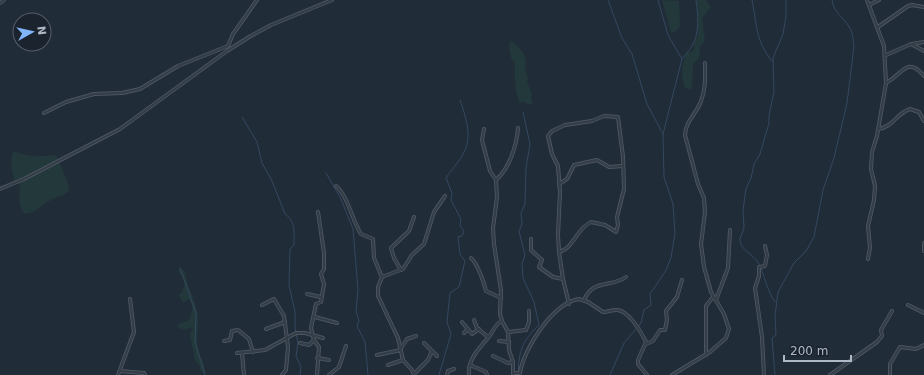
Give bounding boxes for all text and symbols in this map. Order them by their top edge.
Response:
north arrow [12,12,52,52]
text: N [34,25,48,36]
scale bar [784,337,851,363]
text: 200 m [790,344,828,358]

